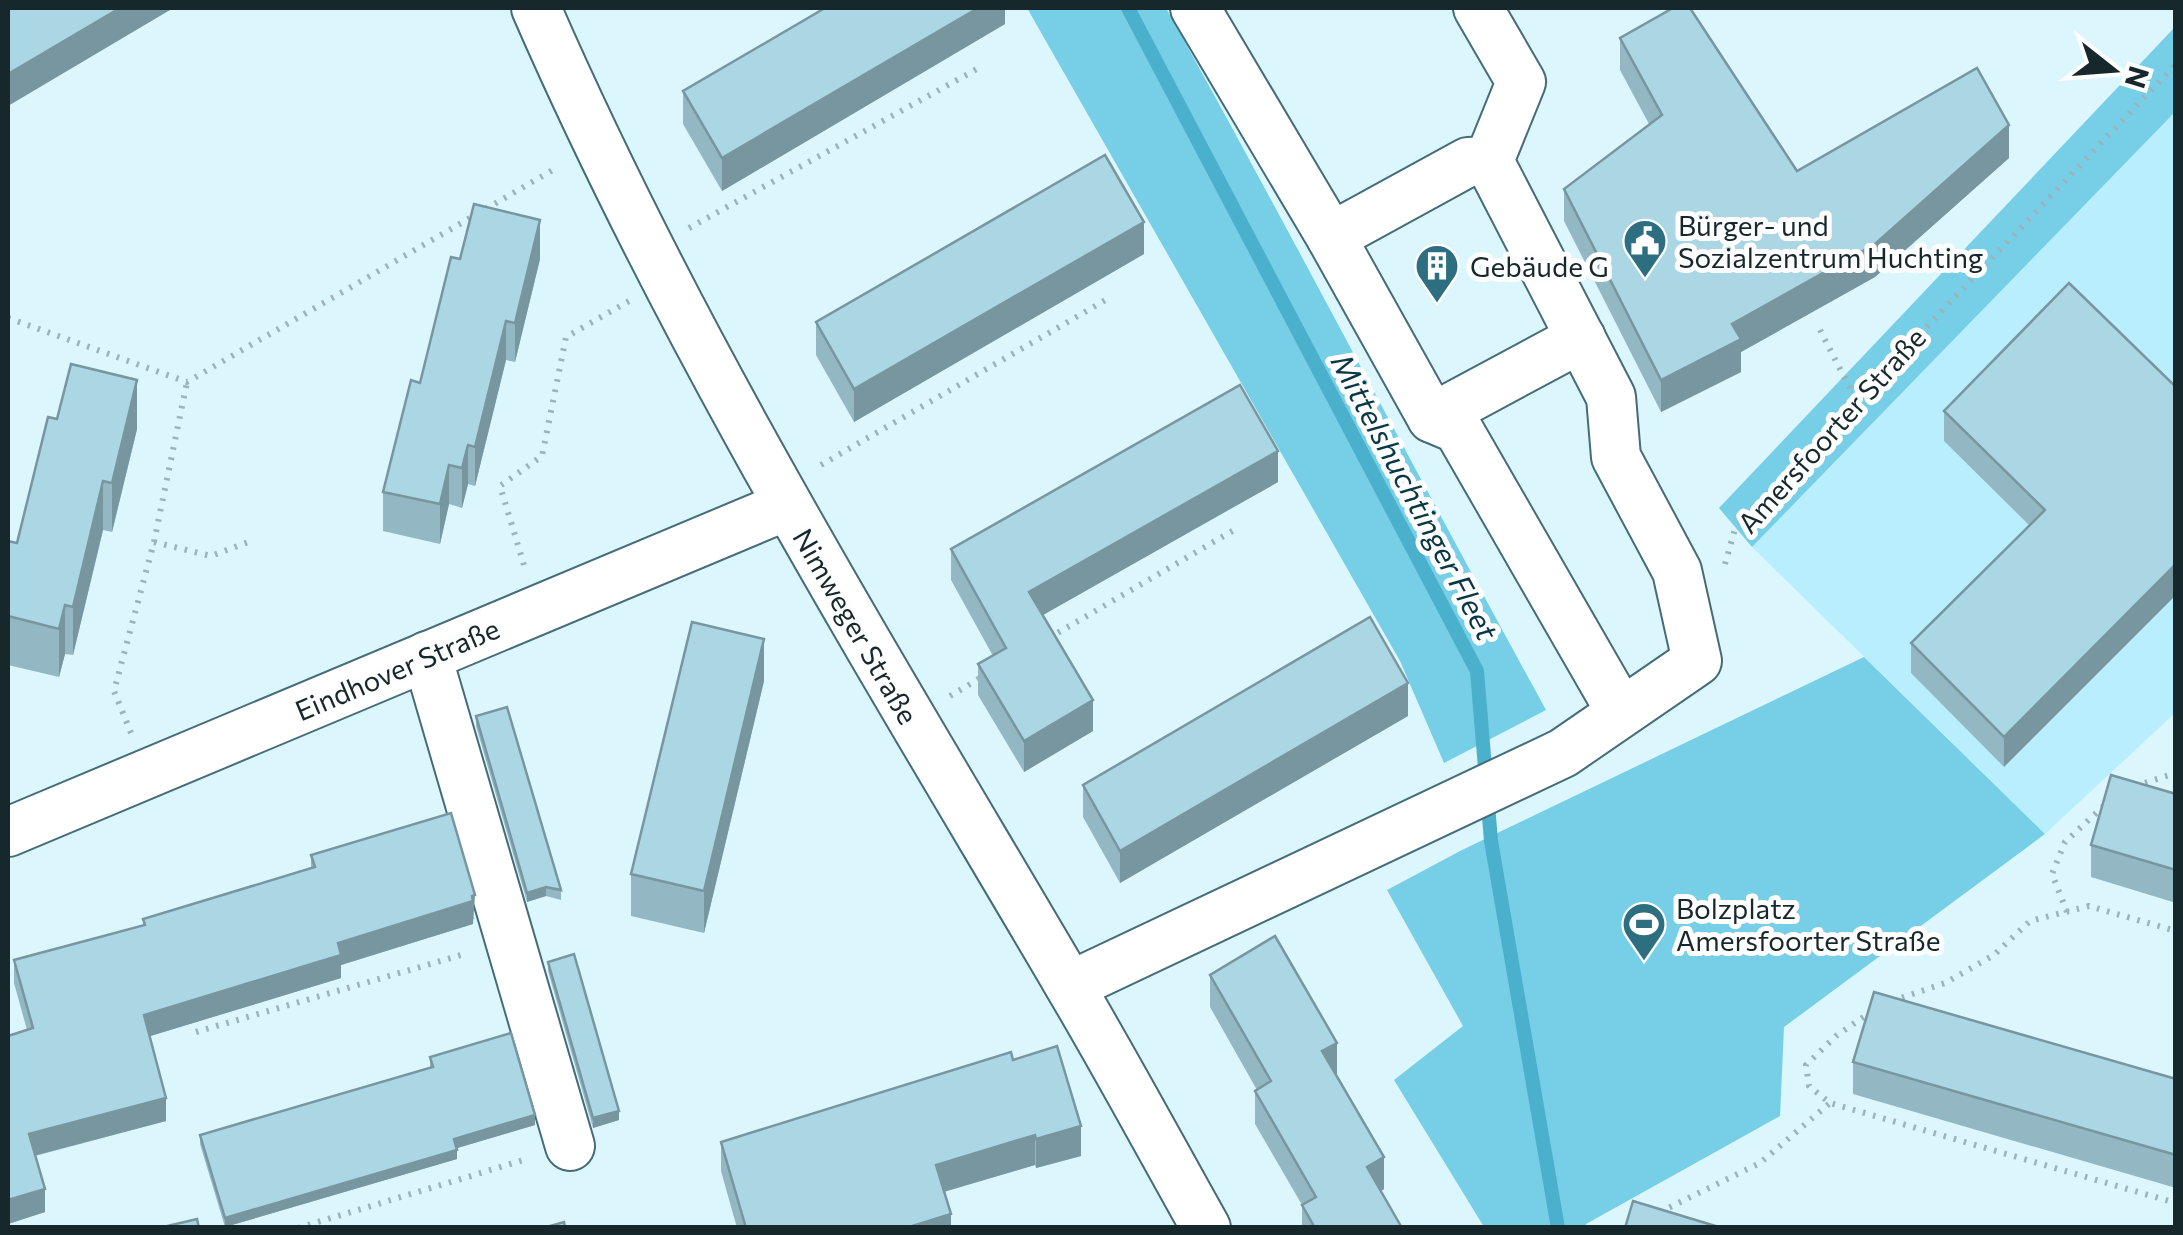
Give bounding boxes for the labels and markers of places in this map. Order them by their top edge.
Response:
place label: Bürger- und Sozialzentrum Huchting [1678,208,1983,274]
public building icon: Bürger- und Sozialzentrum Huchting [1622,218,1668,279]
building icon: Gebäude G [1414,243,1460,304]
place label: Gebäude G [1470,249,1609,283]
place label: Bolzplatz Amersfoorter Straße [1676,891,1940,957]
sports icon: Bolzplatz Amersfoorter Straße [1621,901,1667,962]

